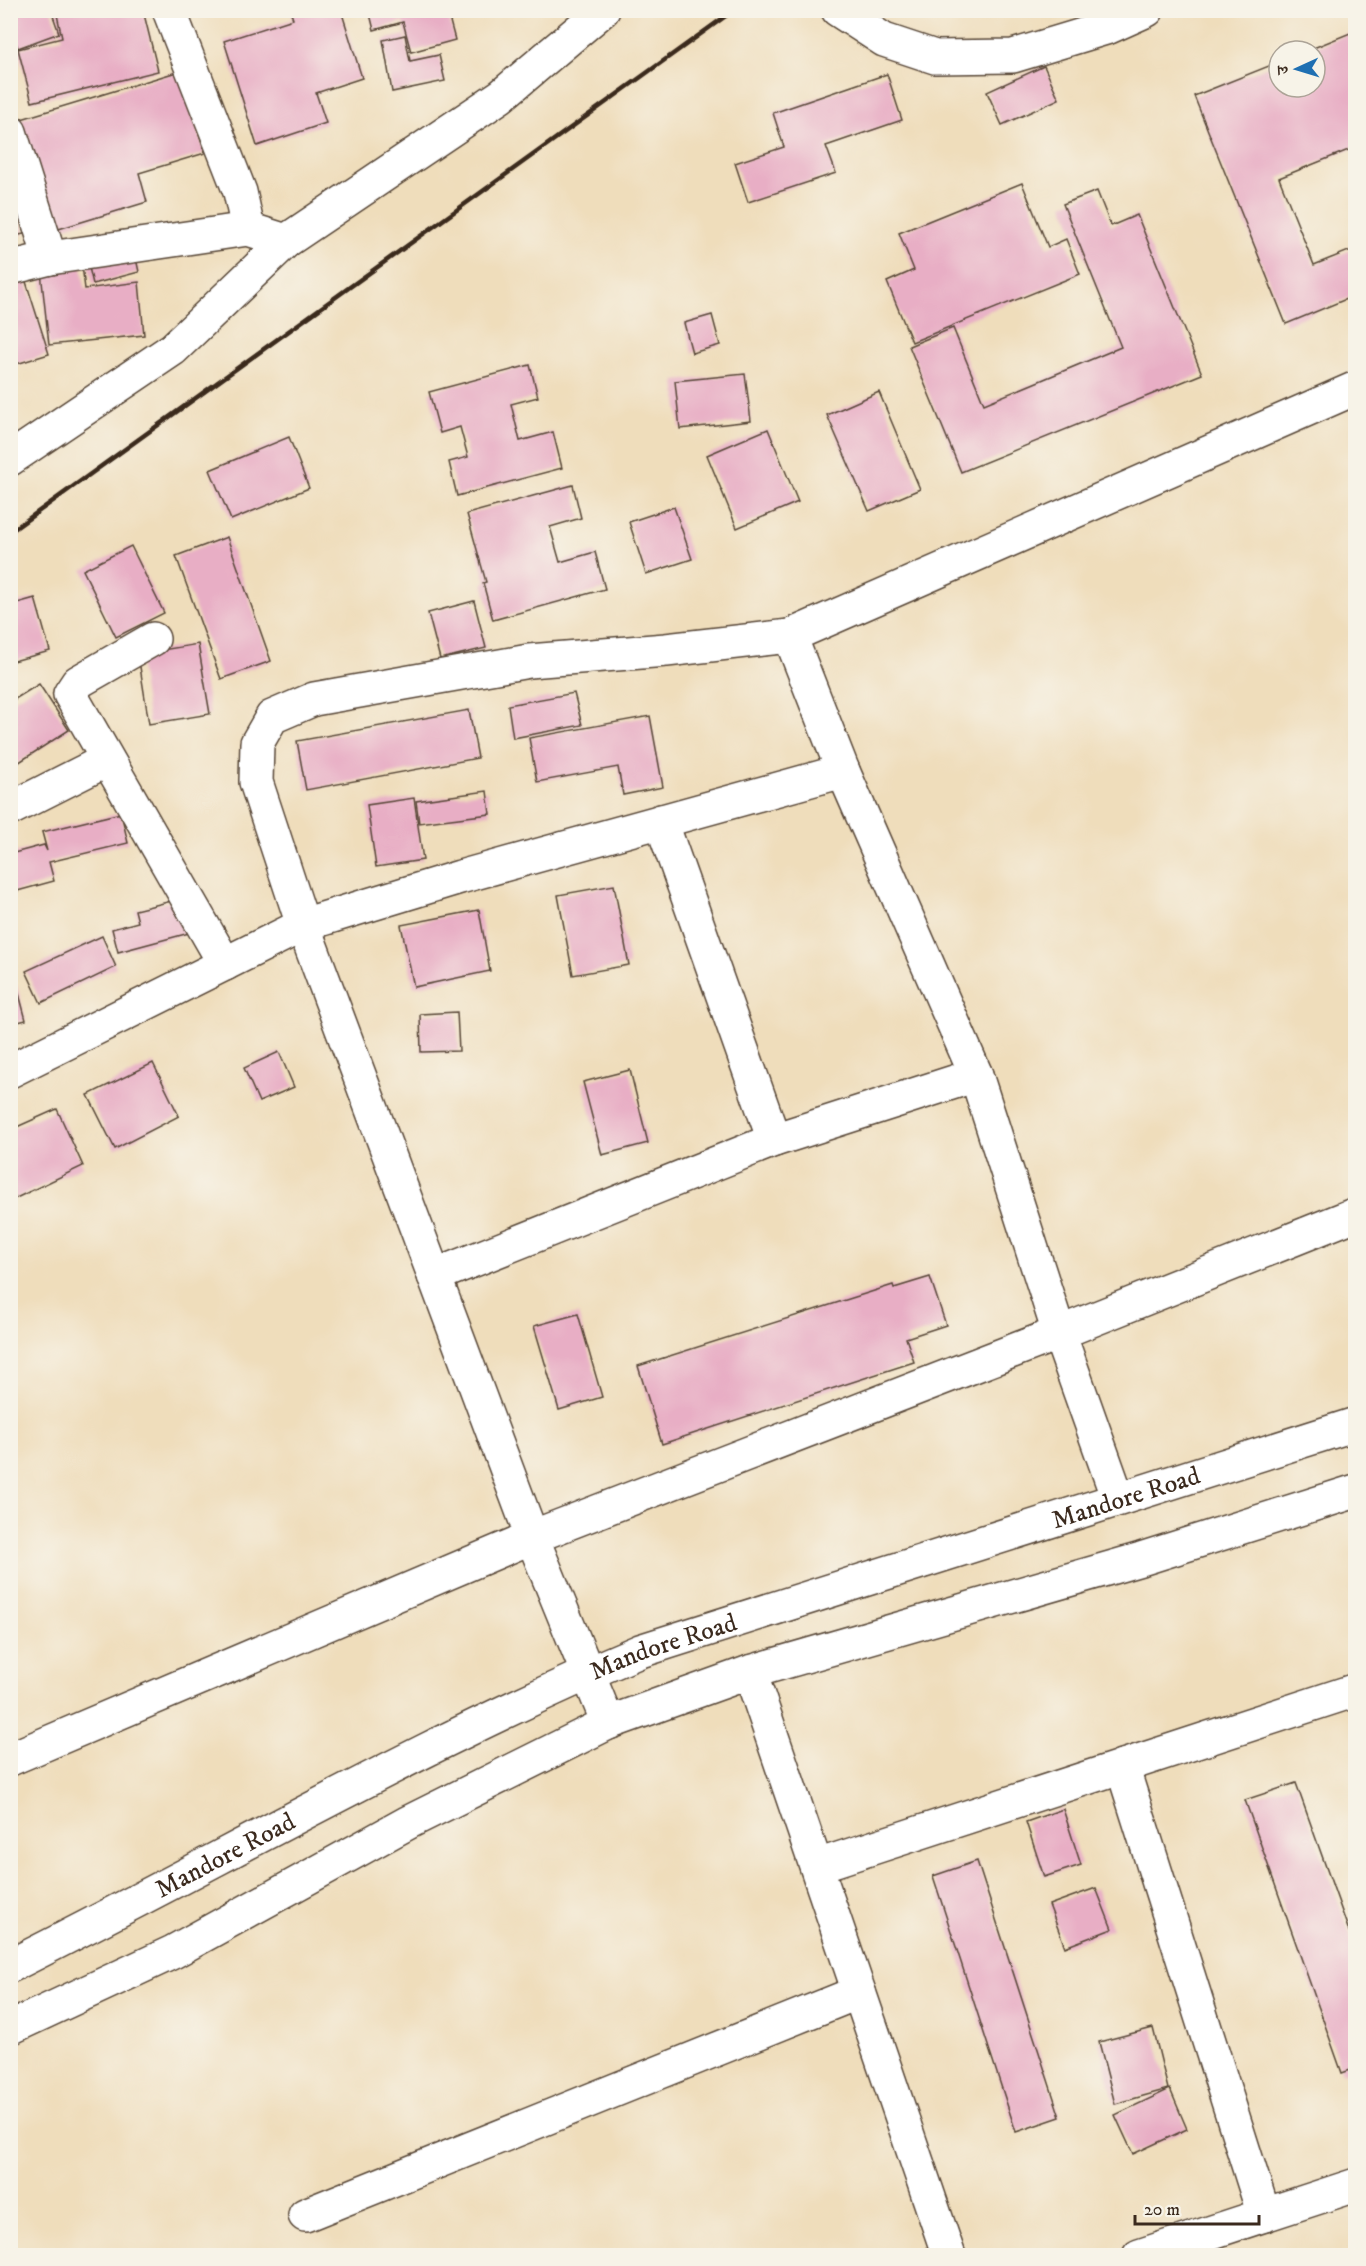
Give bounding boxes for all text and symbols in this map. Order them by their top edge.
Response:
north arrow [1267,39,1327,99]
text: उ [1273,63,1293,76]
street label: Mandore Road [1048,1460,1204,1537]
street label: Mandore Road [585,1606,741,1689]
street label: Mandore Road [150,1805,301,1906]
scale bar [1135,2188,1260,2226]
text: 20 m [1144,2199,1180,2221]

